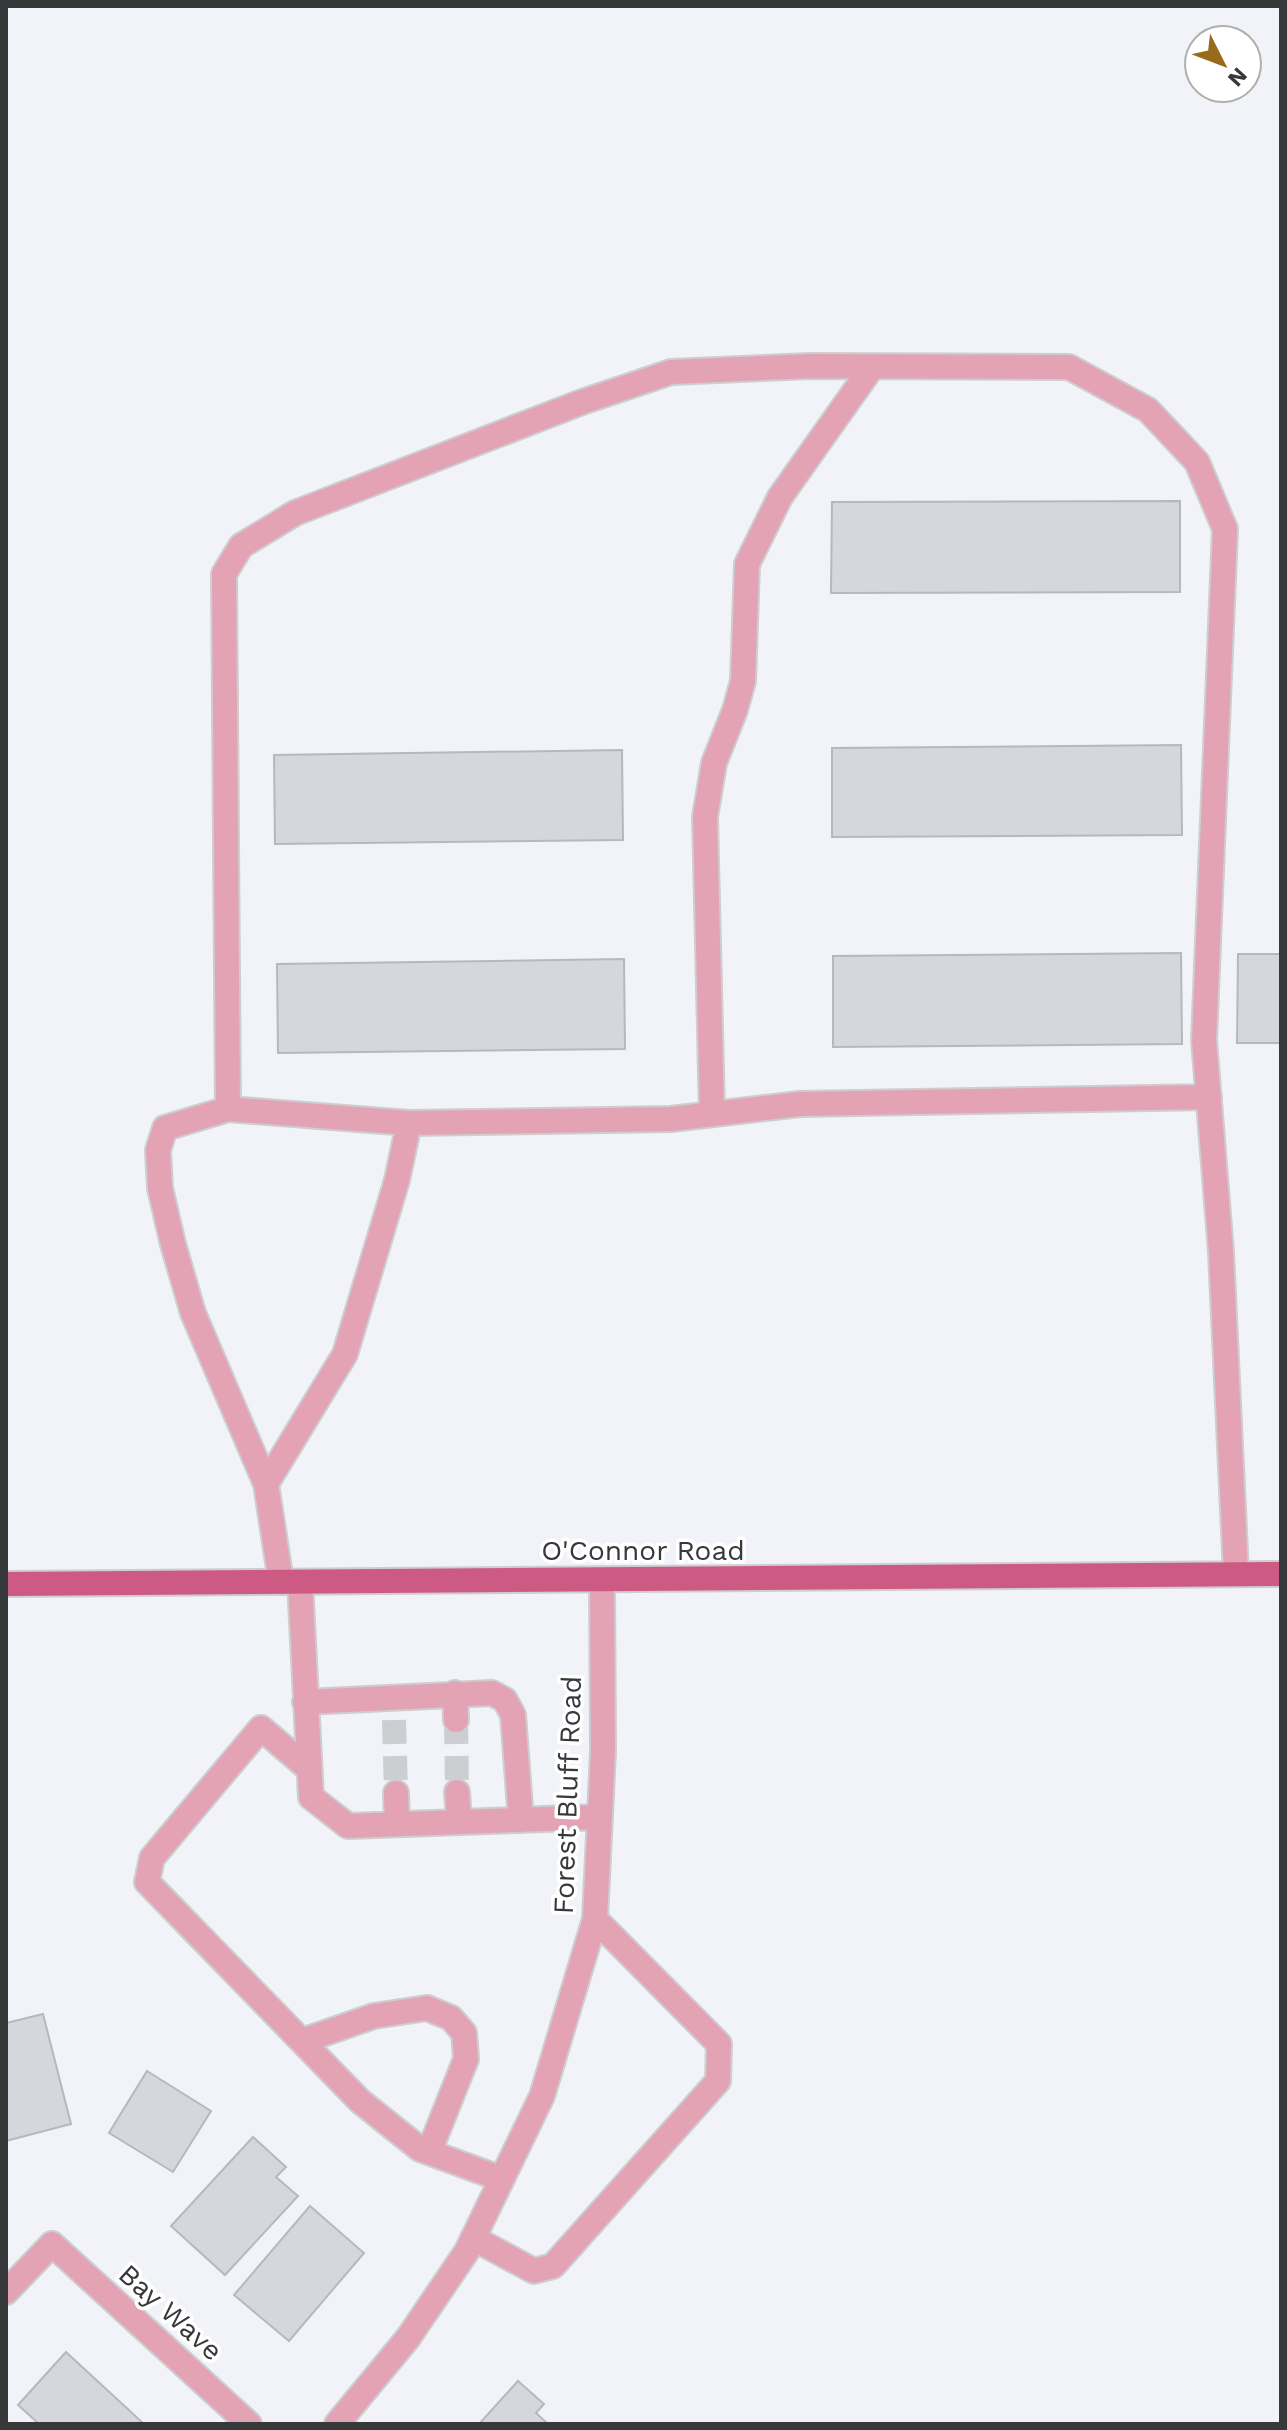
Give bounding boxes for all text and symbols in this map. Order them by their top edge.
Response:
north arrow [1183,24,1263,104]
text: N [1223,63,1252,91]
street label: O'Connor Road [541,1534,745,1567]
street label: Forest Bluff Road [547,1675,588,1915]
street label: Bay Wave [112,2257,229,2367]

